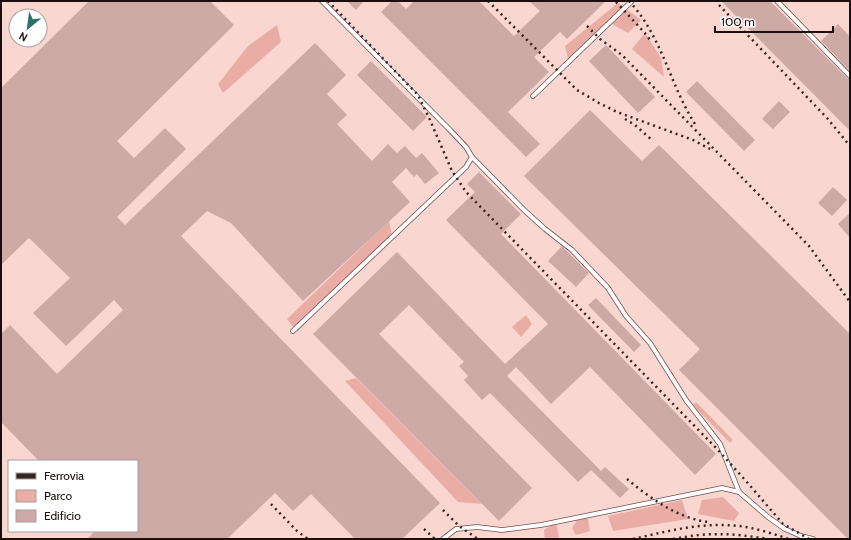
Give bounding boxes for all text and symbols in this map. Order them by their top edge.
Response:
north arrow [8,8,48,48]
scale bar [715,8,833,34]
text: 100 m [721,14,755,29]
text: N [16,29,30,45]
legend [8,460,138,532]
text: Ferrovia [44,468,84,483]
text: Parco [44,488,72,503]
text: Edificio [44,508,81,523]

